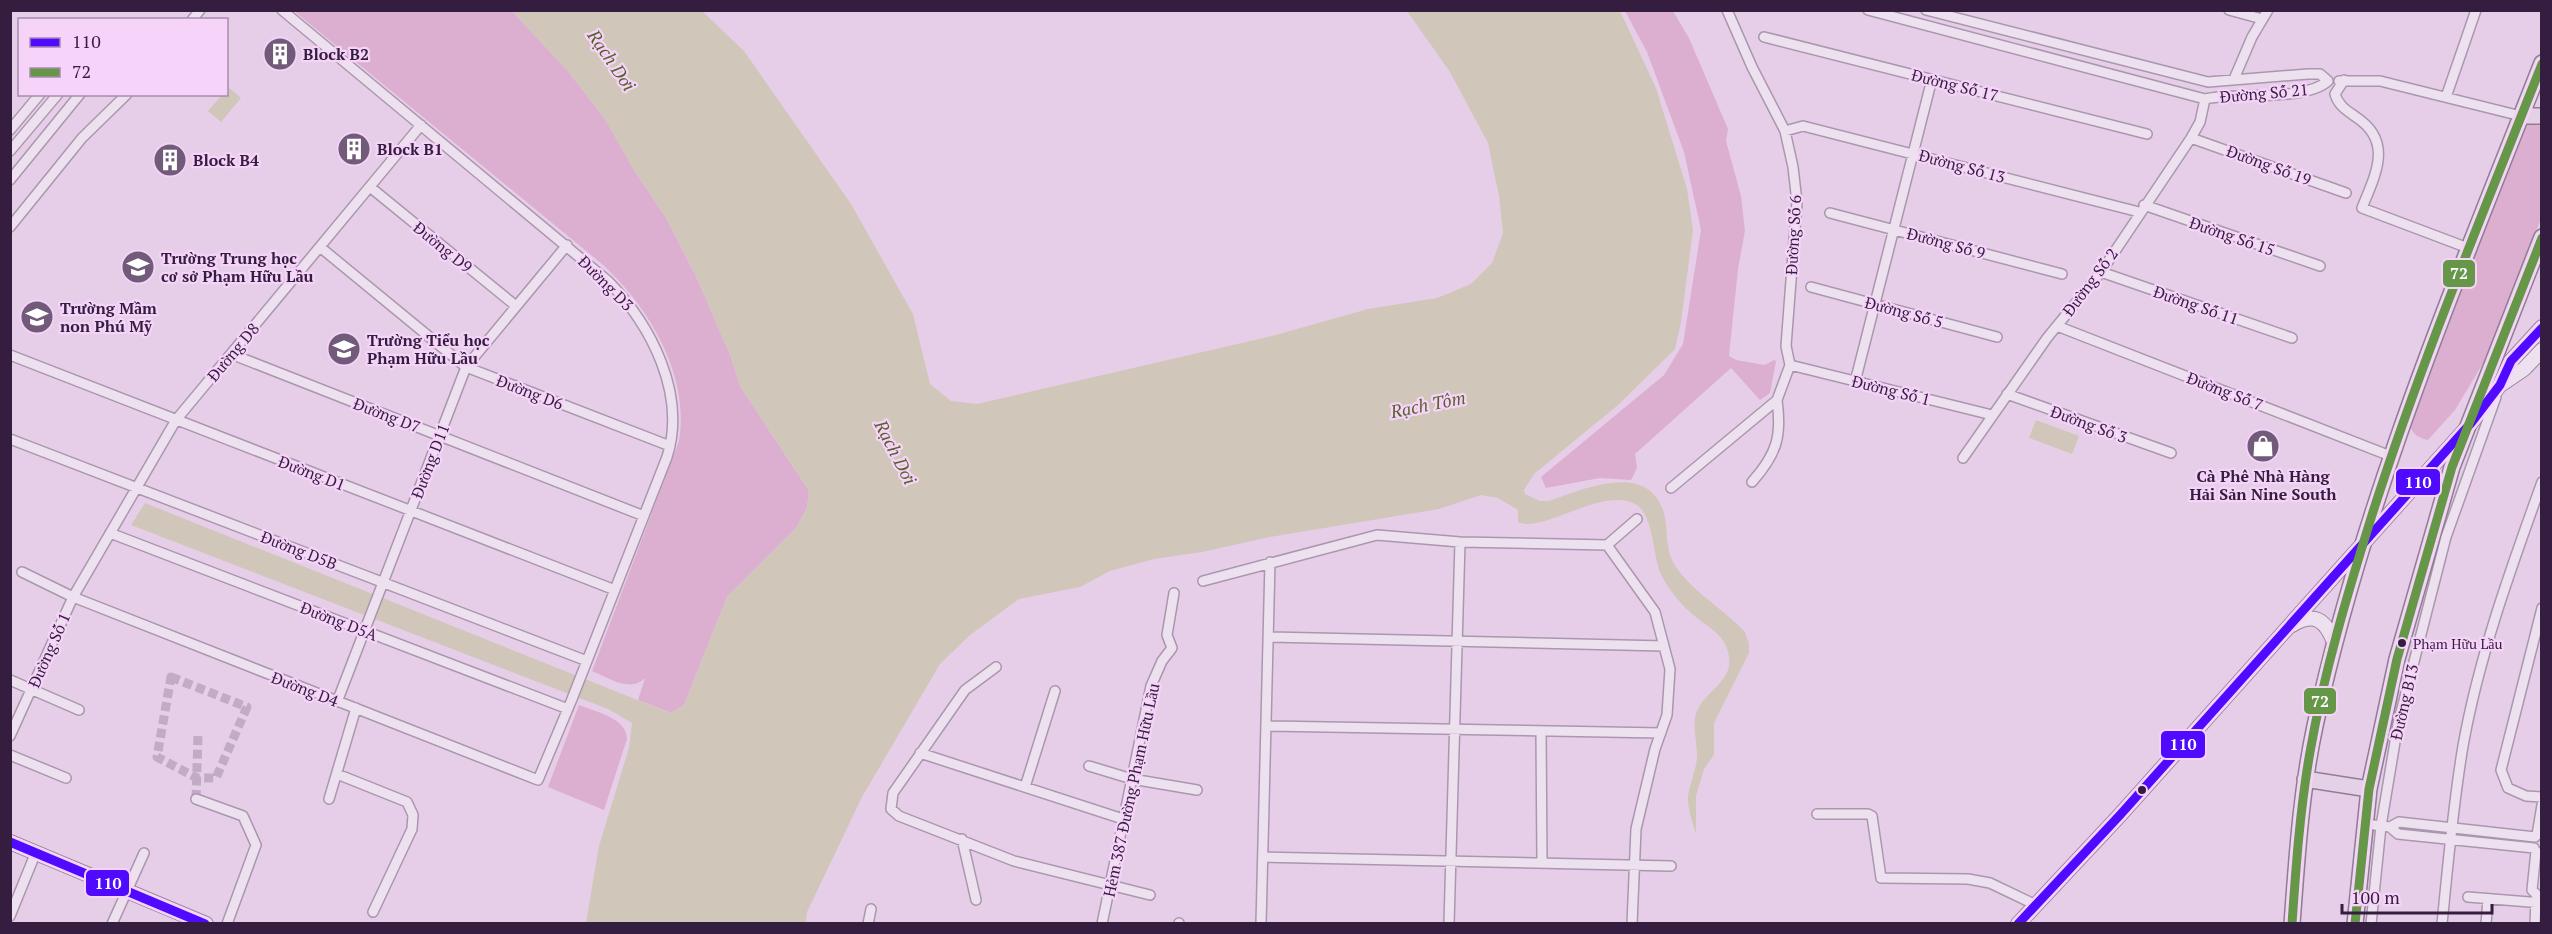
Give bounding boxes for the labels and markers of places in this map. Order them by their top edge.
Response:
building icon: Block B2 [262,36,298,72]
place label: Block B2 [303,43,369,65]
building icon: Block B1 [336,131,372,167]
place label: Block B1 [377,138,443,160]
building icon: Block B4 [152,142,188,178]
place label: Block B4 [193,149,259,171]
place label: Trường Trung học cơ sở Phạm Hữu Lầu [161,247,313,287]
school or university icon: Trường Trung học cơ sở Phạm Hữu Lầu [120,249,156,285]
place label: Trường Mầm non Phú Mỹ [60,297,157,337]
school or university icon: Trường Mầm non Phú Mỹ [19,299,55,335]
place label: Trường Tiểu học Phạm Hữu Lầu [367,329,490,369]
school or university icon: Trường Tiểu học Phạm Hữu Lầu [326,331,362,367]
shop icon: Cà Phê Nhà Hàng Hải Sản Nine South [2245,428,2281,464]
place label: Cà Phê Nhà Hàng Hải Sản Nine South [2189,465,2337,505]
place label: Phạm Hữu Lầu [2413,634,2502,653]
marker: Phạm Hữu Lầu [2396,637,2408,649]
unlabelled marker [2136,784,2148,796]

